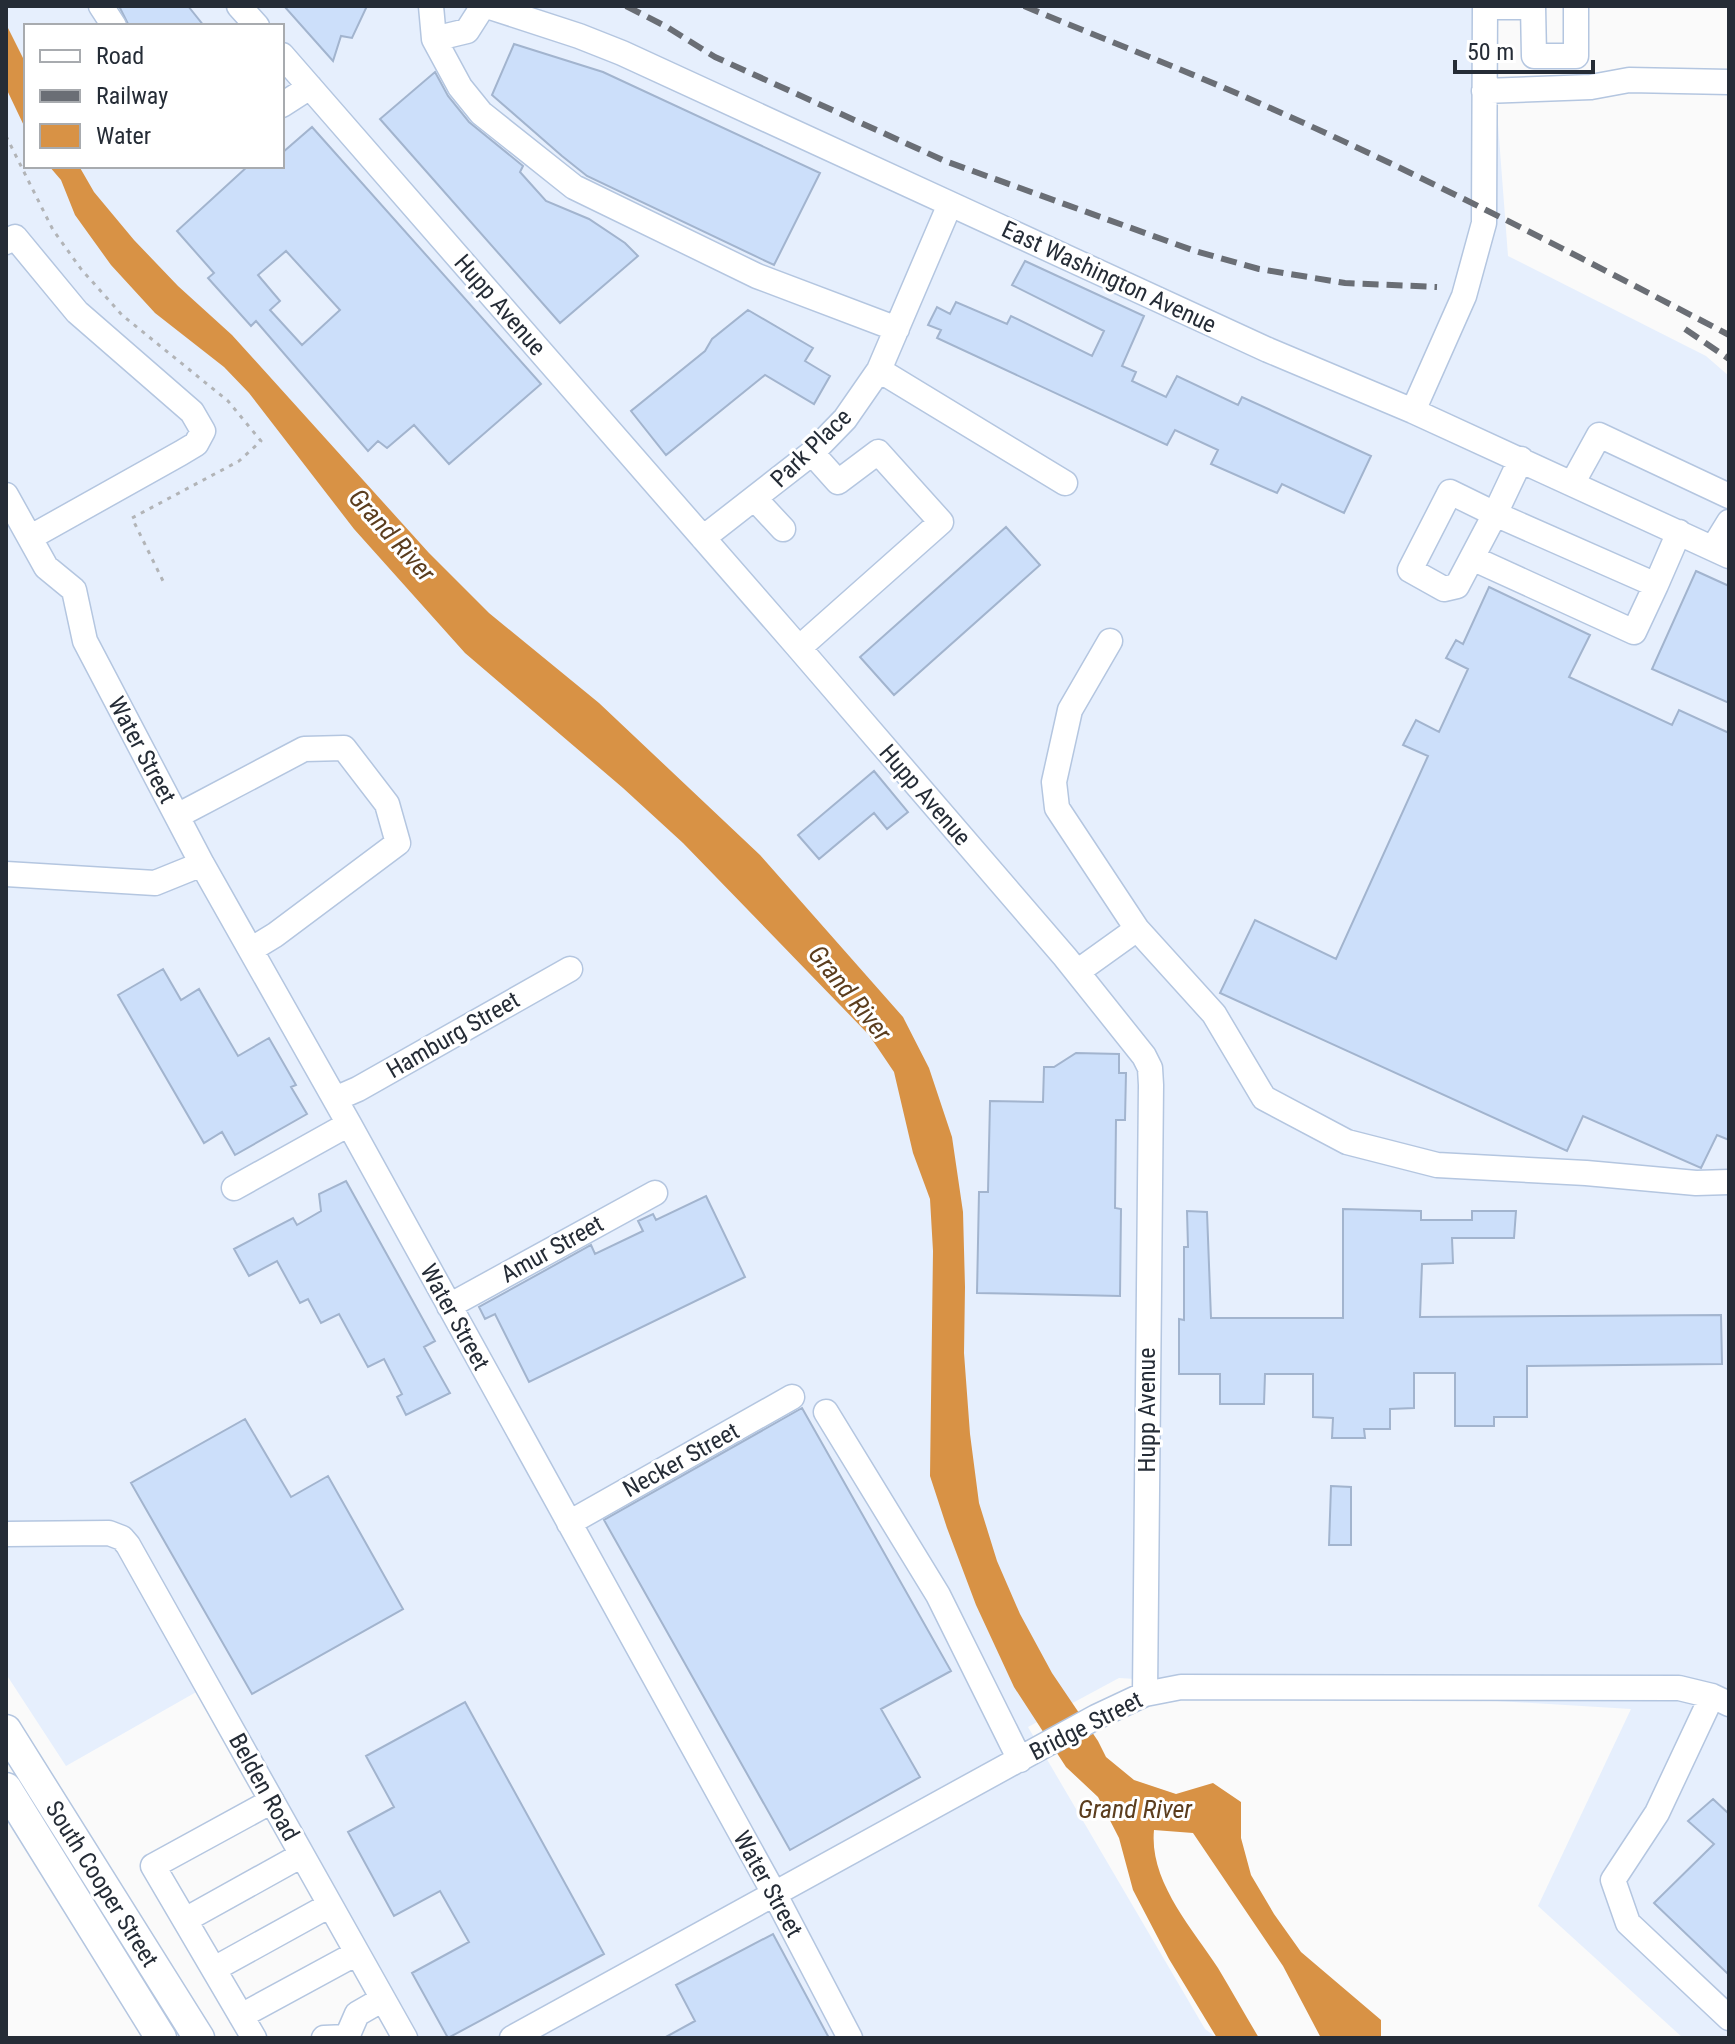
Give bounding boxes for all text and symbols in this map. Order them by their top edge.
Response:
legend [24,24,284,168]
scale bar [1455,24,1593,74]
text: 50 m [1467,38,1514,66]
text: Road [96,42,144,70]
text: Railway [96,82,168,110]
text: Water [96,122,151,150]
street label: East Washington Avenue [997,215,1221,339]
street label: Hupp Avenue [449,249,551,361]
street label: Park Place [765,403,857,493]
water label: Grand River [343,483,442,588]
street label: Water Street [102,692,182,808]
street label: Hupp Avenue [874,739,976,851]
water label: Grand River [802,939,898,1048]
street label: Hamburg Street [382,986,524,1084]
street label: Amur Street [496,1209,608,1289]
street label: Water Street [414,1259,496,1375]
street label: Hupp Avenue [1133,1348,1161,1472]
street label: Necker Street [618,1417,744,1503]
street label: Bridge Street [1025,1686,1147,1766]
street label: Belden Road [223,1728,305,1846]
water label: Grand River [1078,1794,1193,1824]
street label: South Cooper Street [40,1796,164,1972]
street label: Water Street [727,1826,809,1942]

